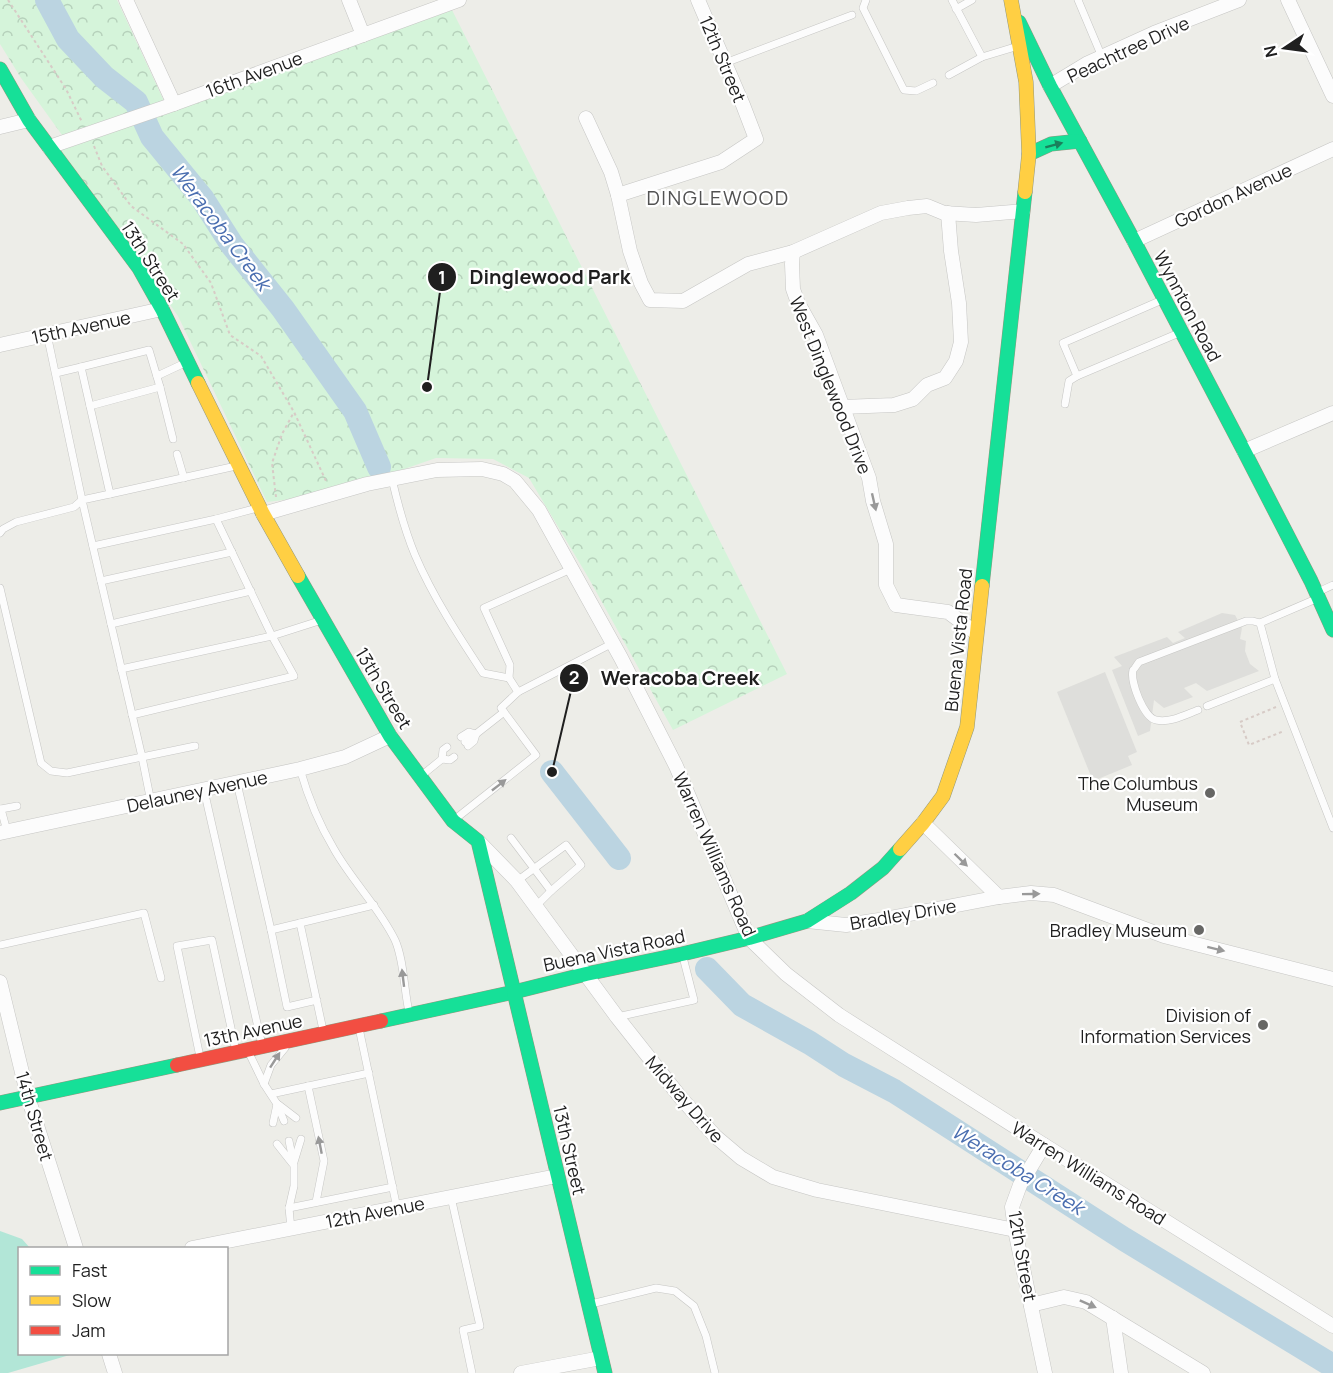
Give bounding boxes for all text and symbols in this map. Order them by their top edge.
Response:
street label: Peachtree Drive [1063,10,1193,88]
street label: 12th Street [694,12,752,106]
north arrow [1255,18,1315,78]
text: N [1258,43,1282,59]
street label: 16th Avenue [202,45,306,103]
one-way arrow [1045,139,1063,149]
street label: Gordon Avenue [1170,157,1296,233]
water label: Weracoba Creek [165,158,279,298]
district label: DINGLEWOOD [646,184,790,211]
street label: 13th Street [116,216,186,306]
street label: Wynnton Road [1149,246,1227,366]
callout: Dinglewood Park [427,258,642,296]
text: Dinglewood Park [469,263,632,290]
text: 1 [438,265,446,289]
street label: West Dinglewood Drive [784,293,878,477]
street label: 15th Avenue [29,305,133,349]
one-way arrow [869,493,879,511]
street label: Buena Vista Road [939,567,977,713]
street label: 13th Street [350,643,418,733]
callout: Weracoba Creek [559,659,771,697]
text: Weracoba Creek [601,664,760,691]
text: 2 [569,665,579,689]
street label: Delauney Avenue [124,764,270,818]
street label: Warren Williams Road [668,768,762,940]
place label: The Columbus Museum [1078,771,1198,816]
one-way arrow [491,779,506,791]
marker: The Columbus Museum [1203,786,1217,800]
one-way arrow [954,853,969,867]
one-way arrow [1021,890,1040,899]
street label: Bradley Drive [848,893,958,935]
place label: Bradley Museum [1050,918,1187,942]
street label: Buena Vista Road [541,923,687,977]
marker: Bradley Museum [1192,923,1206,937]
one-way arrow [1207,945,1226,955]
one-way arrow [398,968,408,987]
place label: Division of Information Services [1080,1003,1252,1048]
street label: 13th Avenue [202,1008,304,1052]
marker: Division of Information Services [1256,1018,1270,1032]
street label: Midway Drive [641,1050,729,1148]
one-way arrow [270,1052,281,1068]
street label: 14th Street [11,1068,59,1164]
street label: 13th Street [548,1103,592,1197]
street label: Warren Williams Road [1007,1116,1171,1230]
water label: Weracoba Creek [947,1117,1092,1222]
one-way arrow [315,1135,324,1154]
street label: 12th Avenue [323,1191,427,1233]
street label: 12th Street [1003,1209,1043,1303]
legend [18,1247,228,1355]
text: Fast [72,1258,107,1282]
text: Slow [72,1288,112,1312]
one-way arrow [1079,1300,1096,1309]
text: Jam [72,1318,106,1342]

